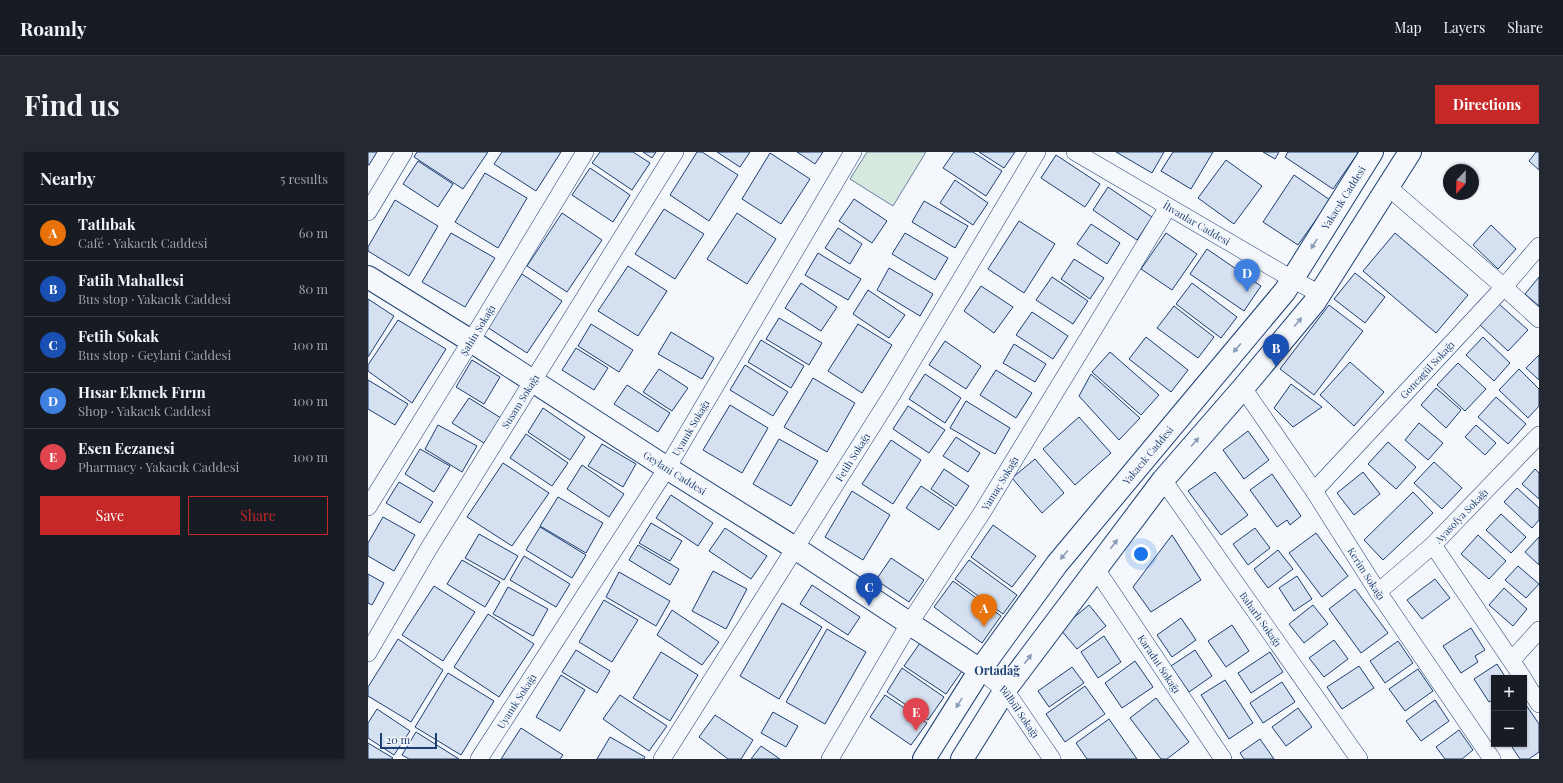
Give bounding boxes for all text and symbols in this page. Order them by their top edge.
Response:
text: Roamly [20,15,87,41]
text: Map [1394,18,1422,37]
text: Layers [1444,18,1485,37]
text: Share [1507,18,1543,37]
button: Directions [1435,85,1539,124]
text: Find us [24,86,120,123]
street label: Yakacık Caddesi [1318,163,1369,233]
north arrow [1443,164,1479,200]
text: Nearby [40,167,95,189]
text: 5 results [280,170,328,187]
street label: İhvanlar Caddesi [1161,198,1233,248]
text: Tatlıbak [78,214,135,234]
text: A [49,224,57,241]
text: 60 m [299,224,328,241]
text: Café · Yakacık Caddesi [78,234,207,251]
one-way arrow [1311,238,1318,250]
pin: D [1234,259,1260,292]
text: Fatih Mahallesi [78,270,184,290]
text: B [49,280,57,297]
text: 80 m [299,280,328,297]
text: Bus stop · Yakacık Caddesi [78,290,231,307]
street label: Şahin Sokağı [457,302,498,358]
one-way arrow [1293,317,1302,328]
text: Fetih Sokak [78,326,159,346]
pin: B [1263,334,1289,367]
text: C [48,336,58,353]
text: 100 m [293,336,328,353]
street label: Goncagül Sokağı [1397,338,1458,401]
one-way arrow [1233,343,1242,354]
text: Bus stop · Geylani Caddesi [78,346,231,363]
street label: Susam Sokağı [498,372,542,431]
text: Hısar Ekmek Fırın [78,382,206,402]
text: D [48,392,58,409]
text: 100 m [293,392,328,409]
street label: Uyanık Sokağı [669,397,713,459]
text: Shop · Yakacık Caddesi [78,402,211,419]
street label: Yakacık Caddesi [1119,423,1177,488]
street label: Fetih Sokağı [832,430,873,484]
one-way arrow [1191,437,1200,448]
text: Esen Eczanesi [78,438,175,458]
text: E [49,448,57,465]
text: 100 m [293,448,328,465]
street label: Geylani Caddesi [641,448,709,498]
street label: Yamaç Sokağı [978,454,1022,514]
text: Pharmacy · Yakacık Caddesi [78,458,239,475]
street label: Ayasofya Sokağı [1431,485,1491,547]
button: Save [40,496,180,535]
button: Share [188,496,328,535]
one-way arrow [1110,539,1119,550]
your location [1131,544,1151,564]
street label: Kerim Sokağı [1344,545,1388,603]
one-way arrow [1059,550,1068,561]
pin: C [856,573,882,606]
street label: Baharlı Sokağı [1237,589,1285,649]
pin: A [971,594,997,627]
street label: Karadut Sokağı [1135,632,1184,696]
one-way arrow [1024,654,1032,665]
district label: Ortadağ [974,662,1020,678]
street label: Uyanık Sokağı [493,671,539,731]
map controls [1491,675,1527,747]
button: + [1491,675,1527,711]
street label: Bülbül Sokağı [997,682,1043,741]
pin: E [903,698,929,731]
one-way arrow [955,698,963,708]
button: − [1491,711,1527,747]
scale bar [380,731,437,750]
text: 20 m [386,732,410,747]

